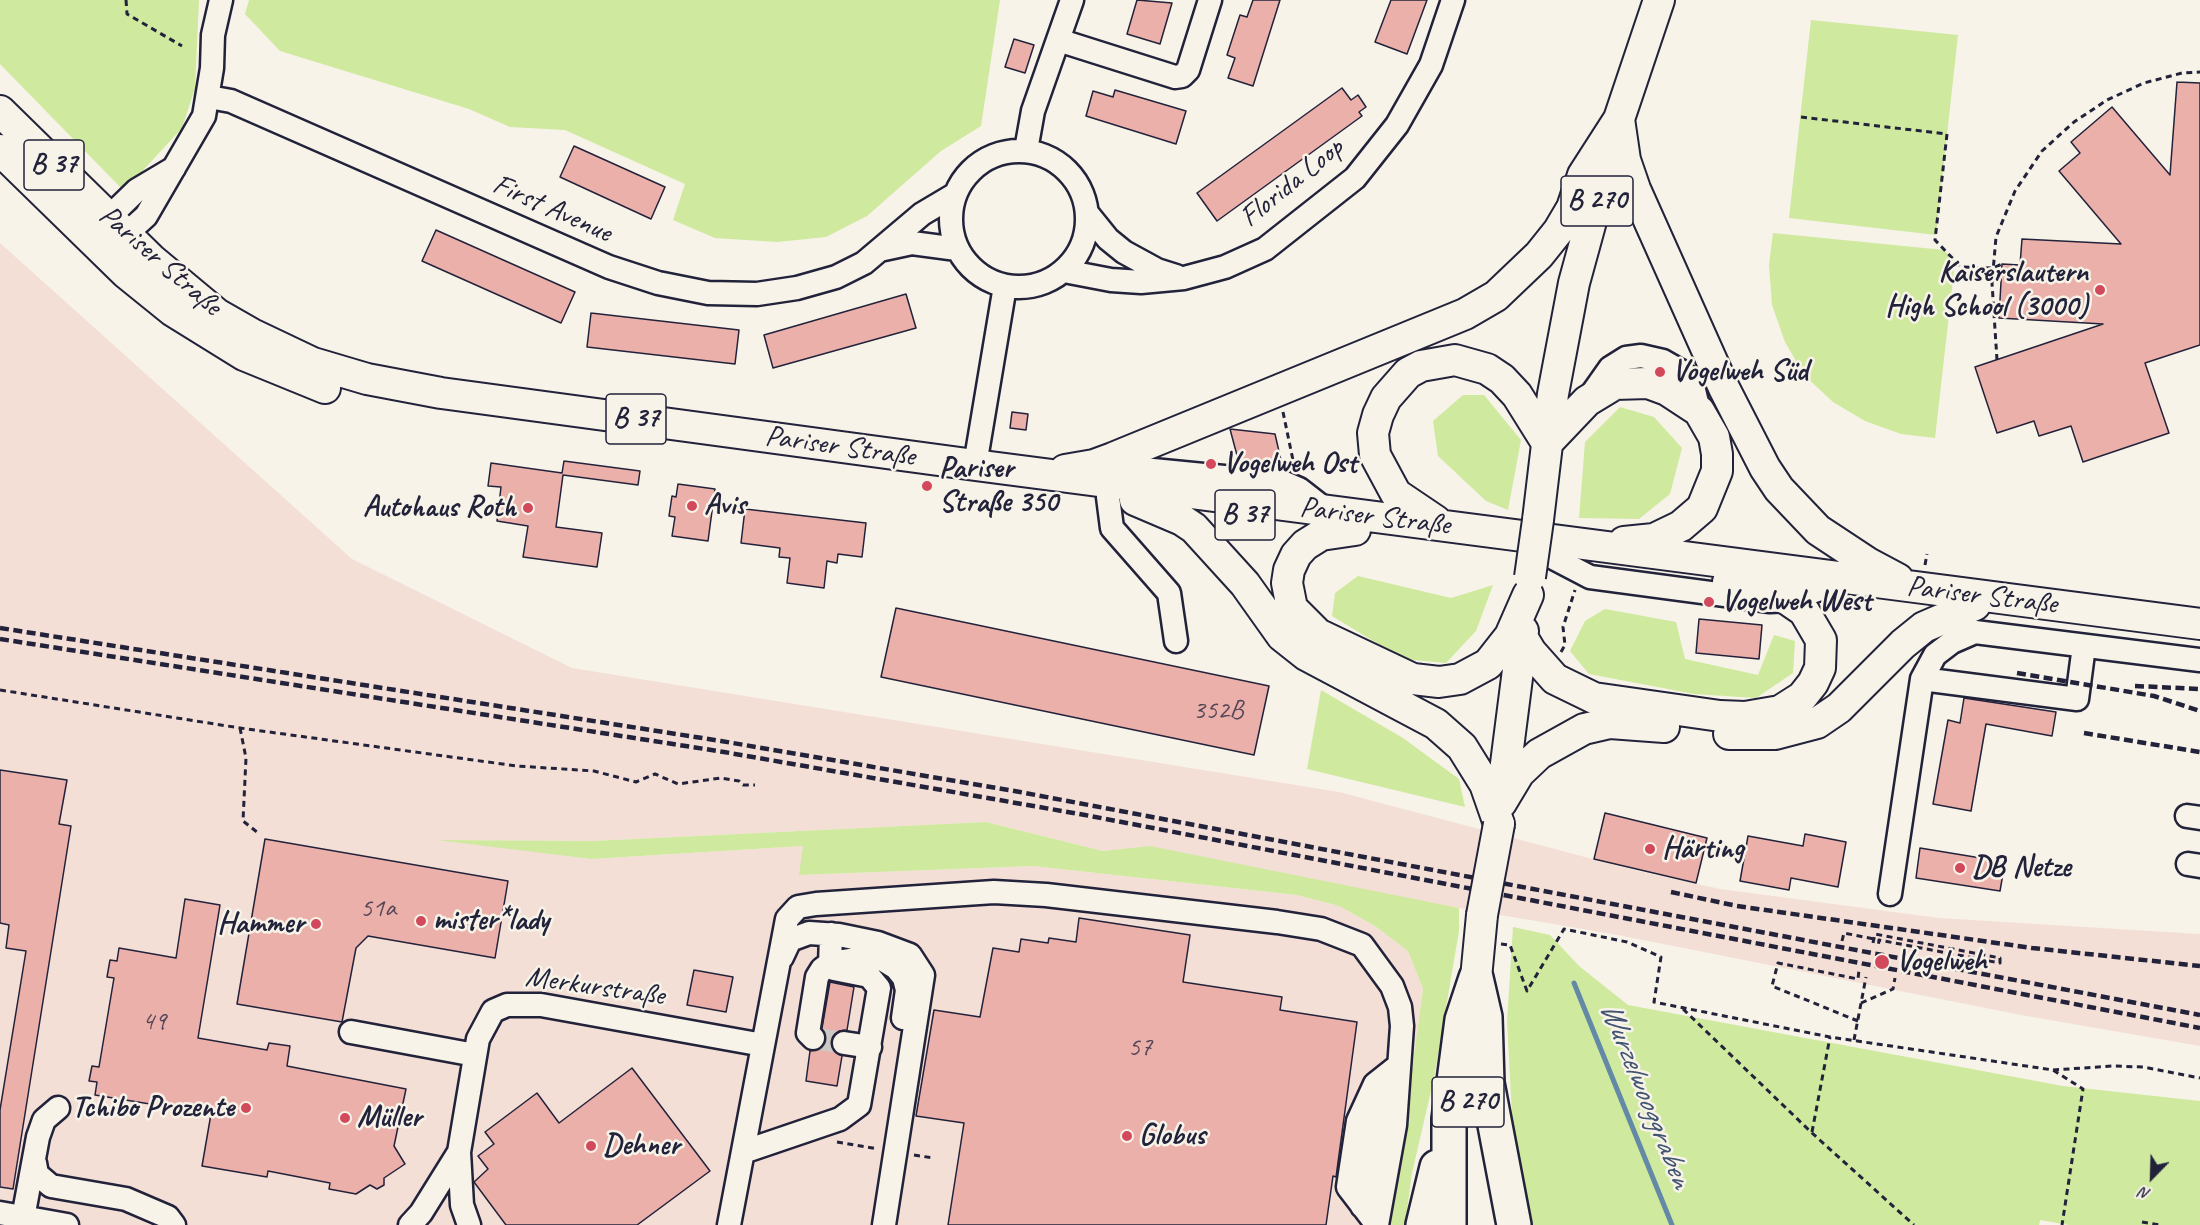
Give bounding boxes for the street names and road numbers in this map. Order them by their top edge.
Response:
street label: Florida Loop [1233,130,1351,236]
road number: B 37 [24,140,84,190]
street label: First Avenue [487,167,617,251]
road number: B 270 [1561,176,1633,226]
street label: Pariser Straße [91,198,229,324]
road number: B 37 [606,394,666,444]
street label: Pariser Straße [763,419,917,475]
road number: B 37 [1215,490,1275,540]
street label: Pariser Straße [1298,490,1452,544]
street label: Pariser Straße [1905,569,2059,623]
street label: Merkurstraße [523,959,667,1015]
road number: B 270 [1432,1077,1504,1127]

